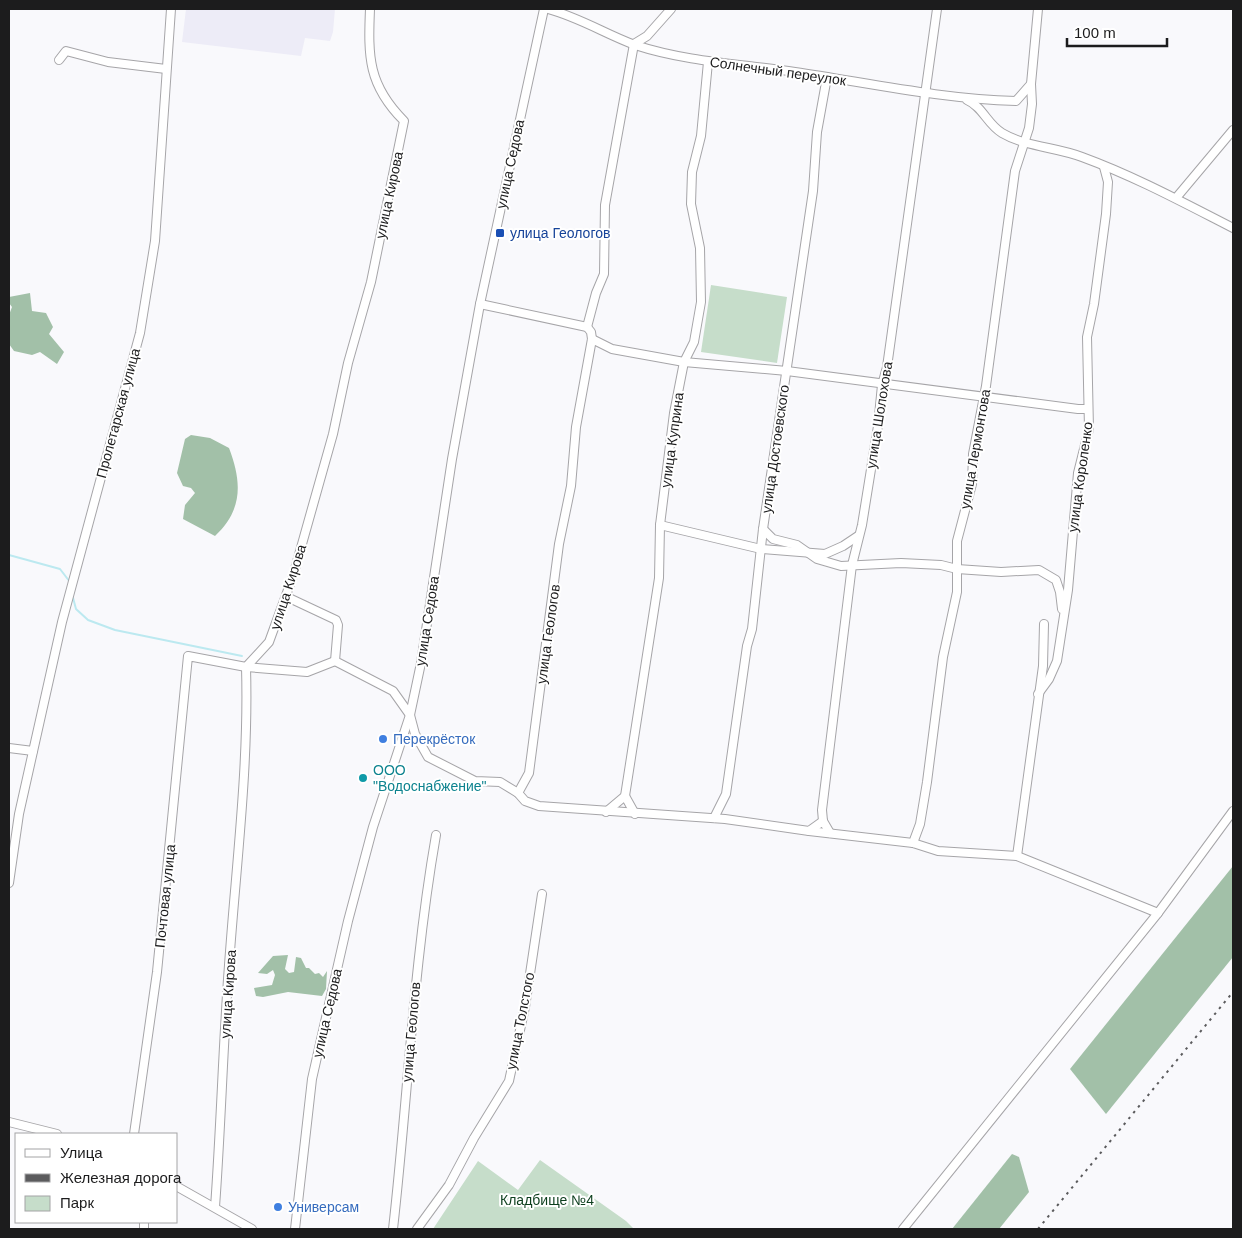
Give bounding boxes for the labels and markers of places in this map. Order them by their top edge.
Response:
place label: улица Геологов [510,225,610,241]
marker: улица Геологов [494,227,506,239]
place label: Перекрёсток [393,731,476,747]
marker: Перекрёсток [377,733,389,745]
place label: ООО "Водоснабжение" [373,762,487,794]
marker: ООО "Водоснабжение" [357,772,369,784]
place label: Универсам [288,1199,359,1215]
marker: Универсам [272,1201,284,1213]

